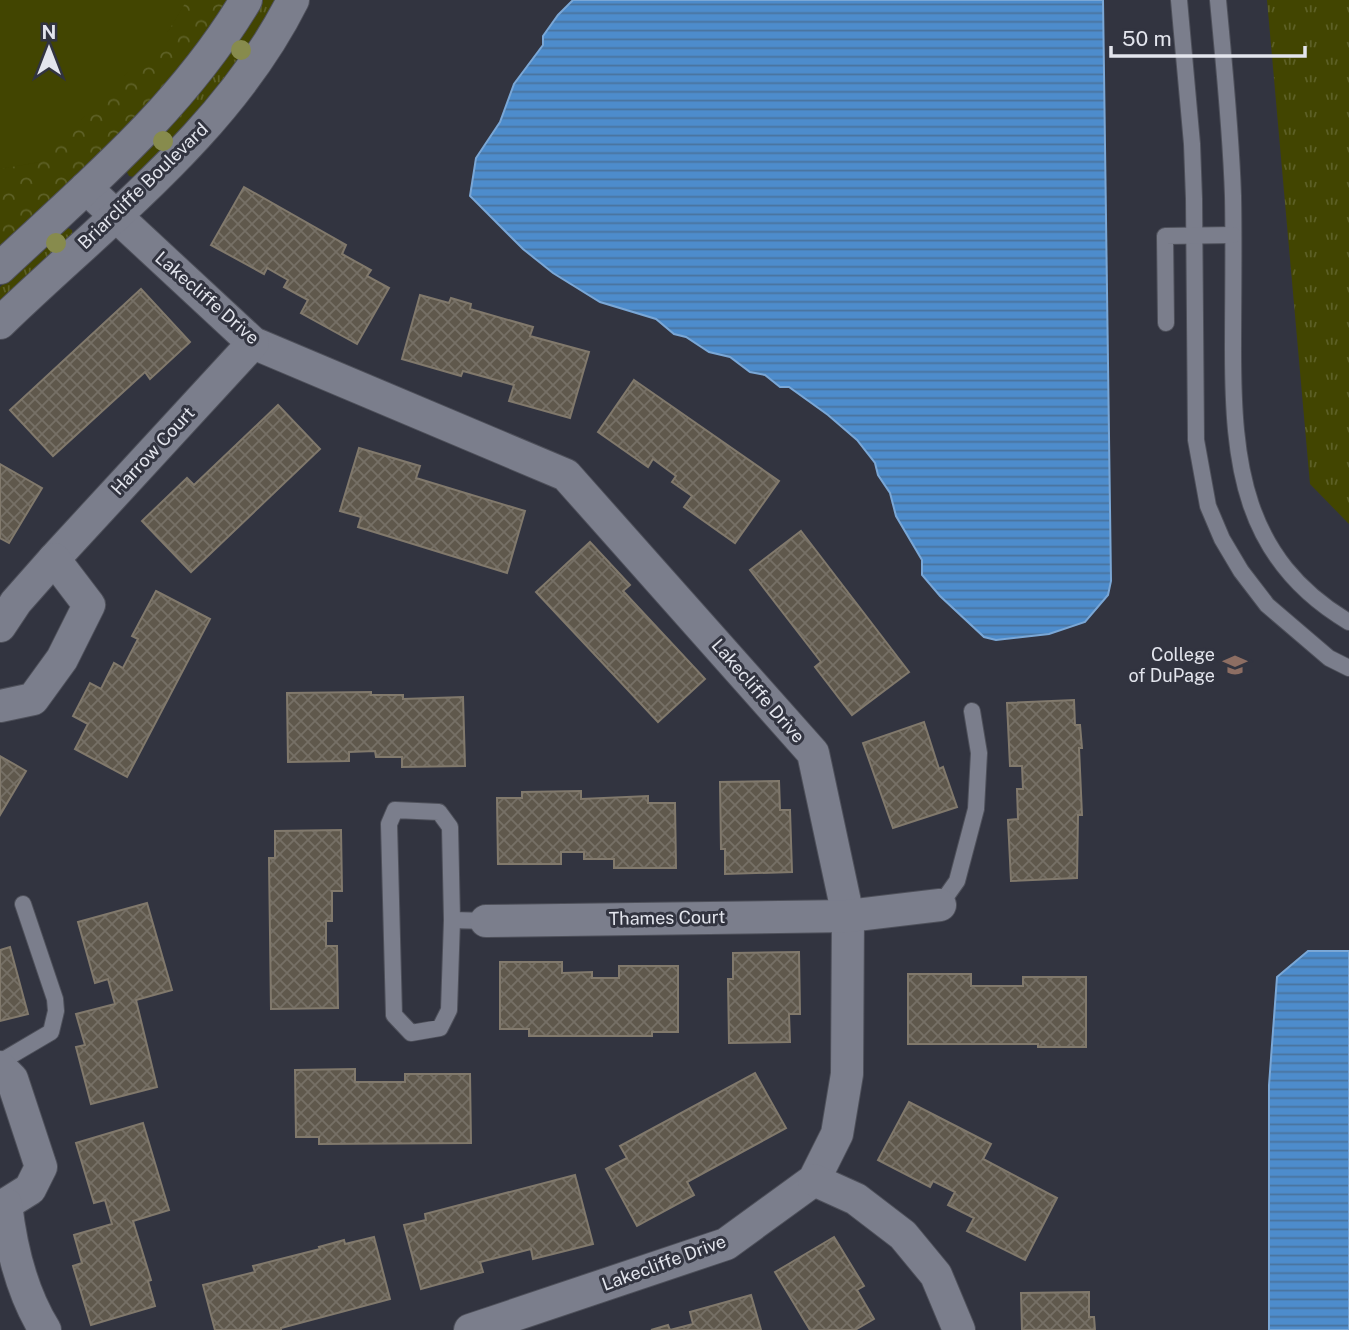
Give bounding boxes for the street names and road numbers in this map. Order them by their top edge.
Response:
street label: Briarcliffe Boulevard [73,118,212,253]
street label: Lakecliffe Drive [151,247,264,348]
street label: Harrow Court [106,402,199,499]
street label: Lakecliffe Drive [708,634,809,747]
street label: Thames Court [608,906,726,929]
street label: Lakecliffe Drive [599,1230,729,1295]

